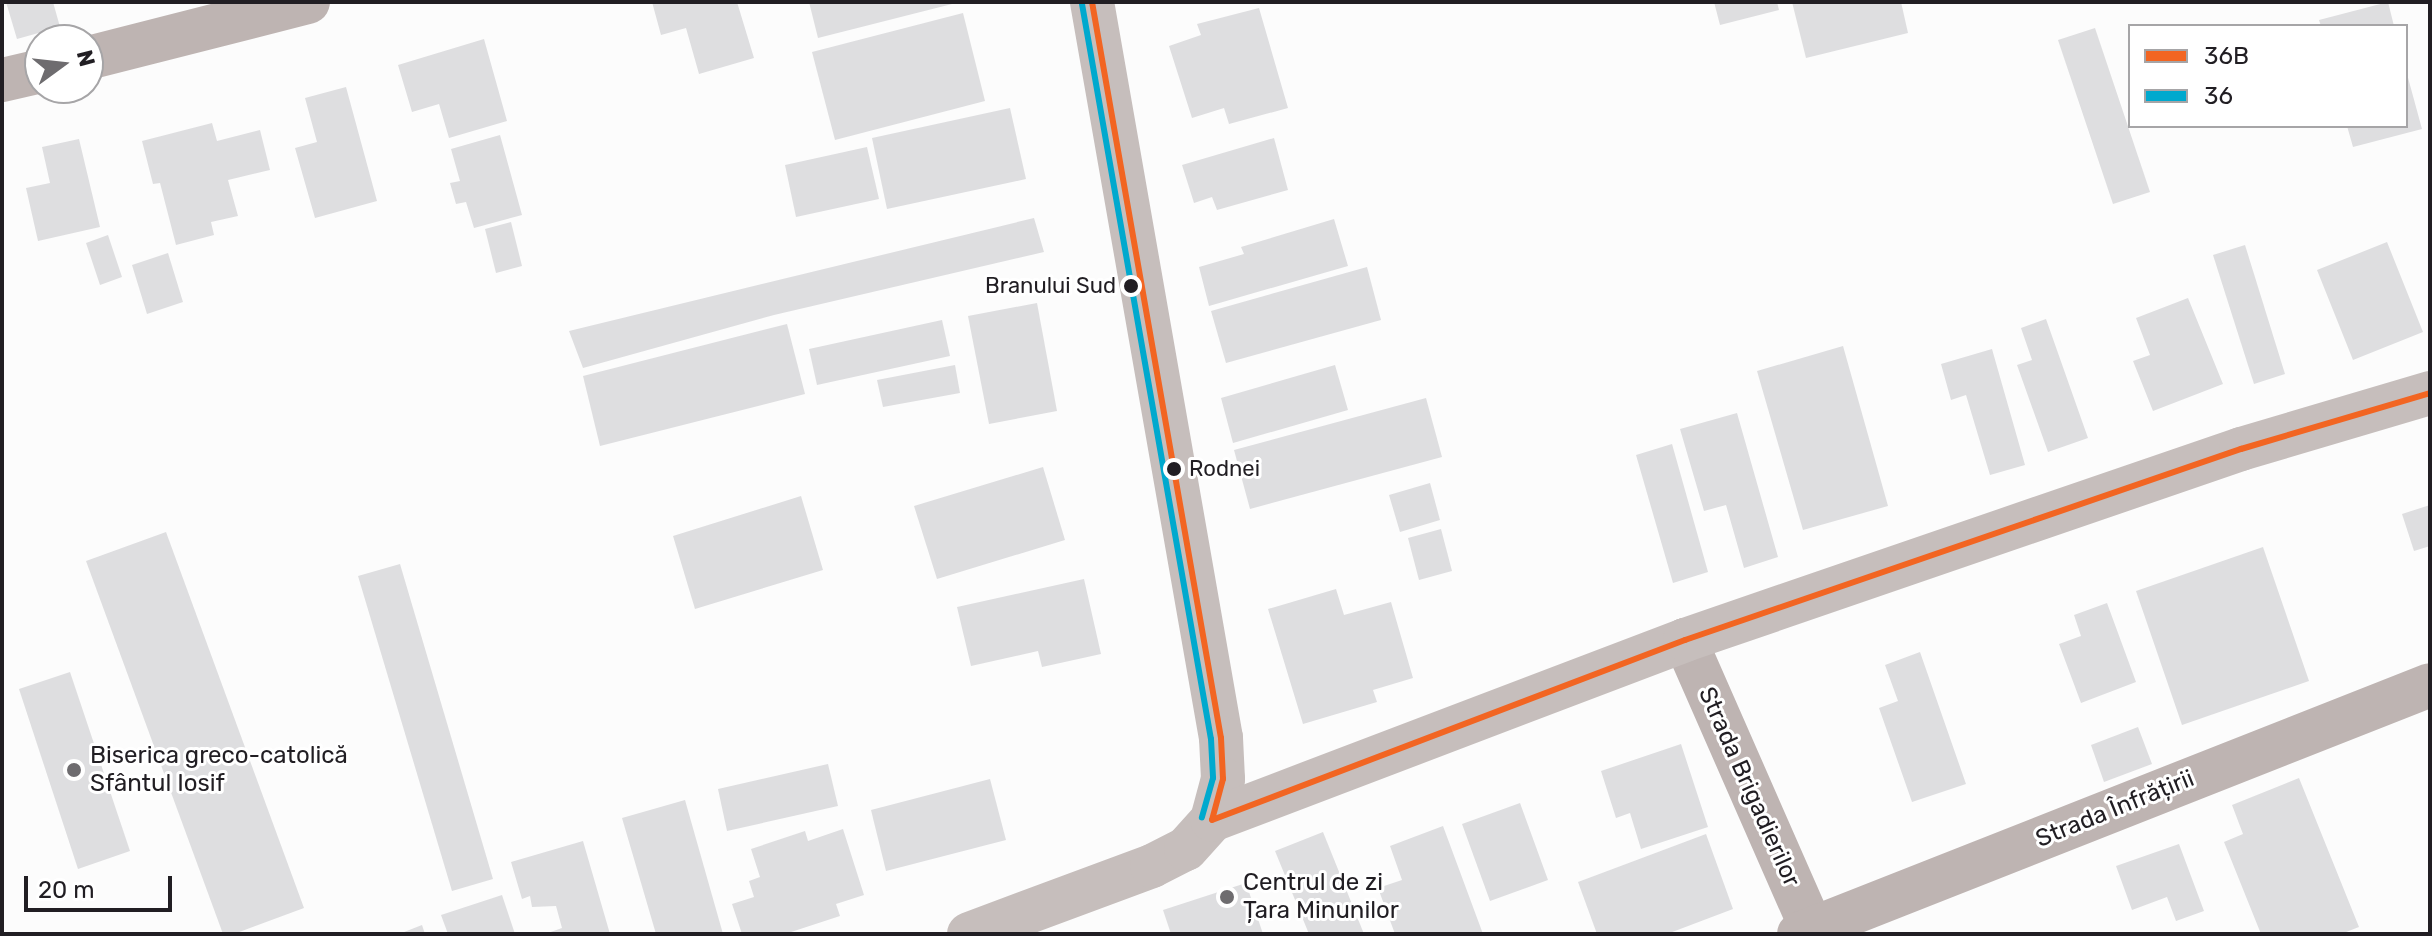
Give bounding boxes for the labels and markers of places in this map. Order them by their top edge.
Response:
place label: Branului Sud [985,273,1116,299]
marker: Branului Sud [1123,278,1139,294]
place label: Rodnei [1189,456,1260,482]
marker: Rodnei [1166,461,1182,477]
place label: Biserica greco-catolică Sfântul Iosif [90,742,348,798]
marker: Biserica greco-catolică Sfântul Iosif [65,761,83,779]
place label: Centrul de zi Țara Minunilor [1243,869,1399,925]
marker: Centrul de zi Țara Minunilor [1218,888,1236,906]

